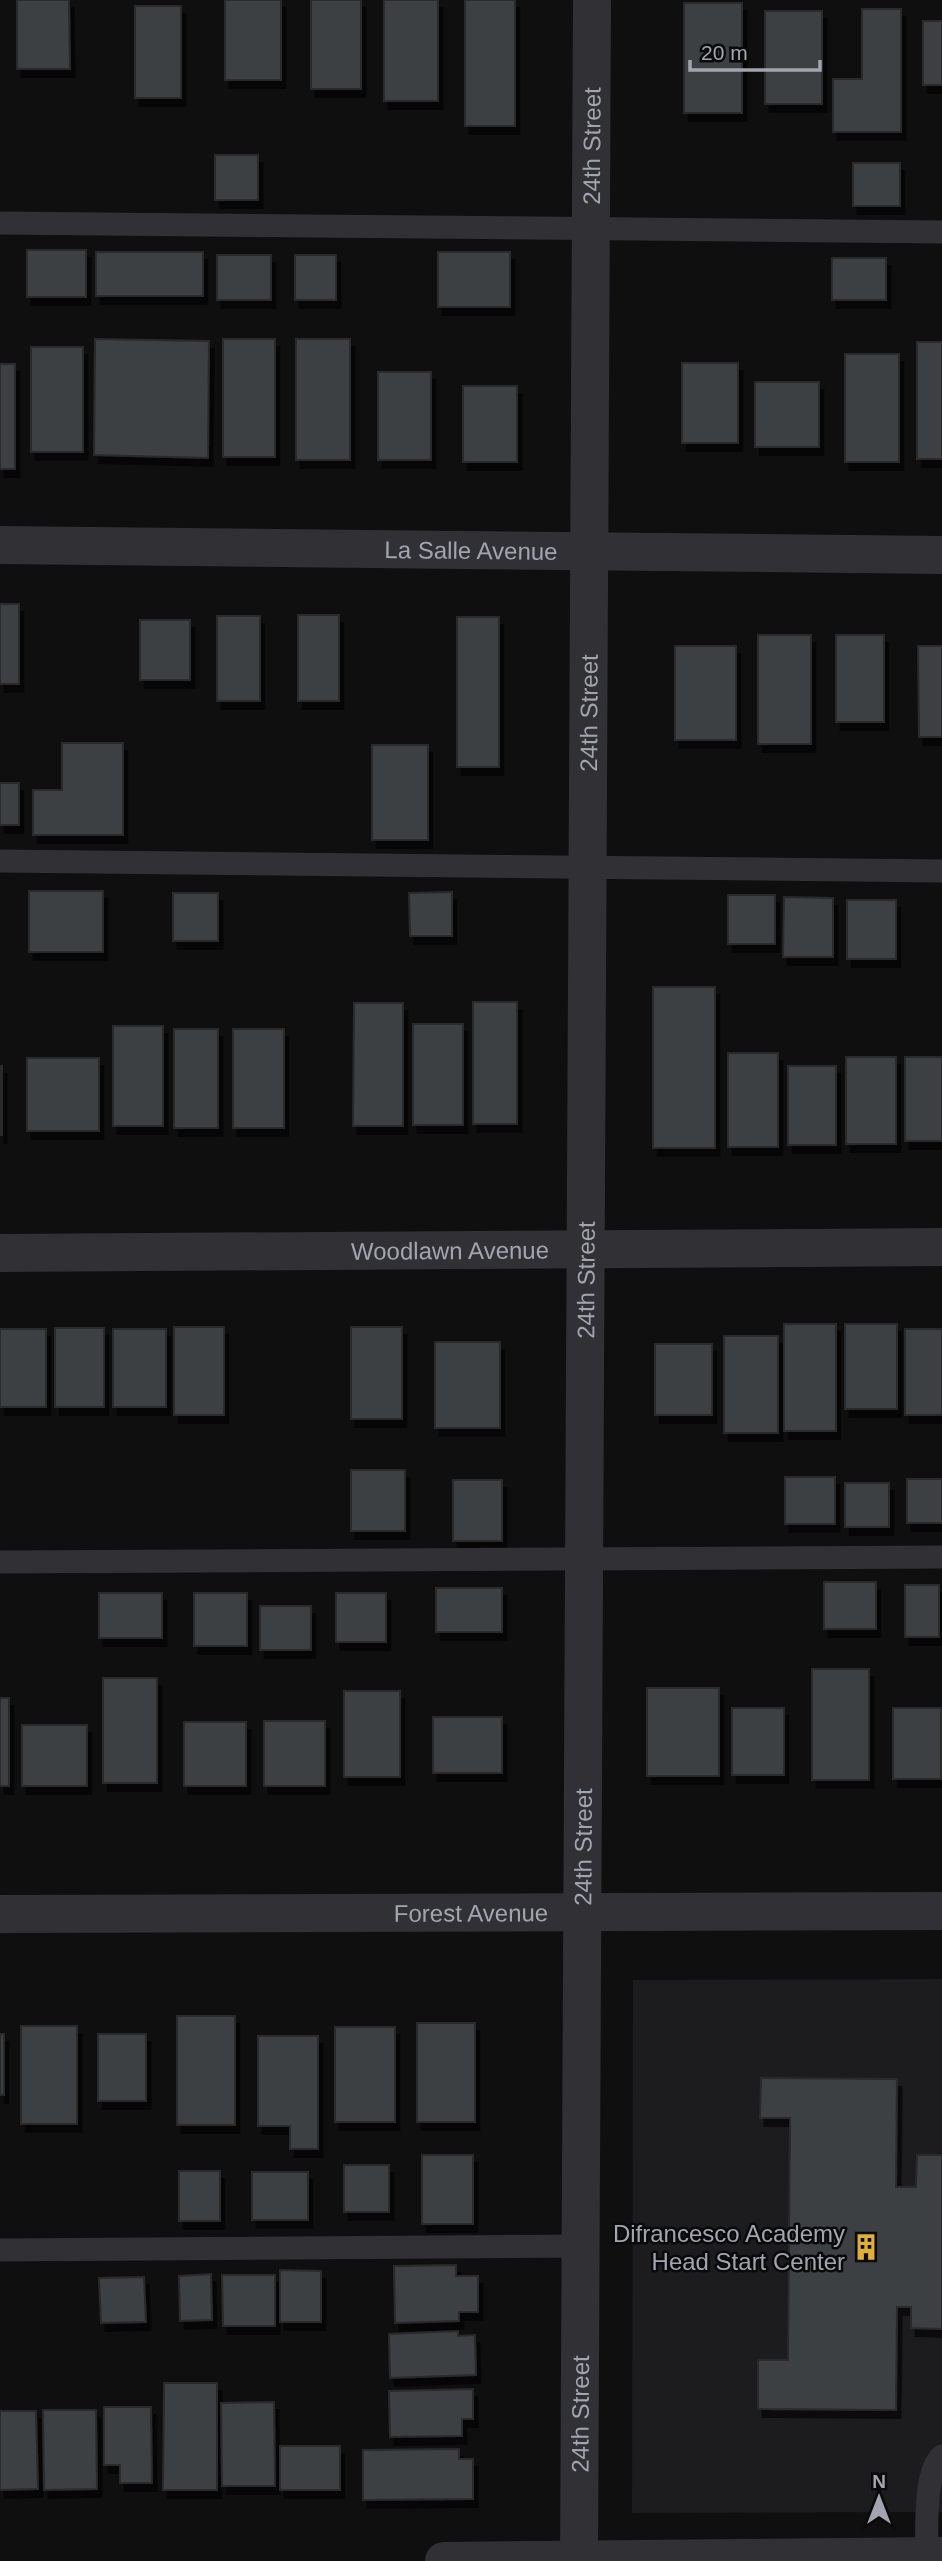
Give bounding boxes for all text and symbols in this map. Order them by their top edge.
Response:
scale bar [690,28,820,72]
text: 20 m [701,41,748,64]
street label: 24th Street [577,87,605,205]
street label: La Salle Avenue [384,536,558,564]
street label: 24th Street [575,654,602,772]
street label: 24th Street [572,1221,599,1339]
street label: Woodlawn Avenue [351,1236,549,1264]
street label: 24th Street [569,1788,596,1906]
street label: Forest Avenue [394,1899,548,1926]
place label: Difrancesco Academy Head Start Center [613,2220,845,2275]
building icon: Difrancesco Academy Head Start Center [851,2232,881,2262]
street label: 24th Street [566,2355,594,2473]
north arrow [844,2463,914,2533]
text: N [872,2471,886,2492]

